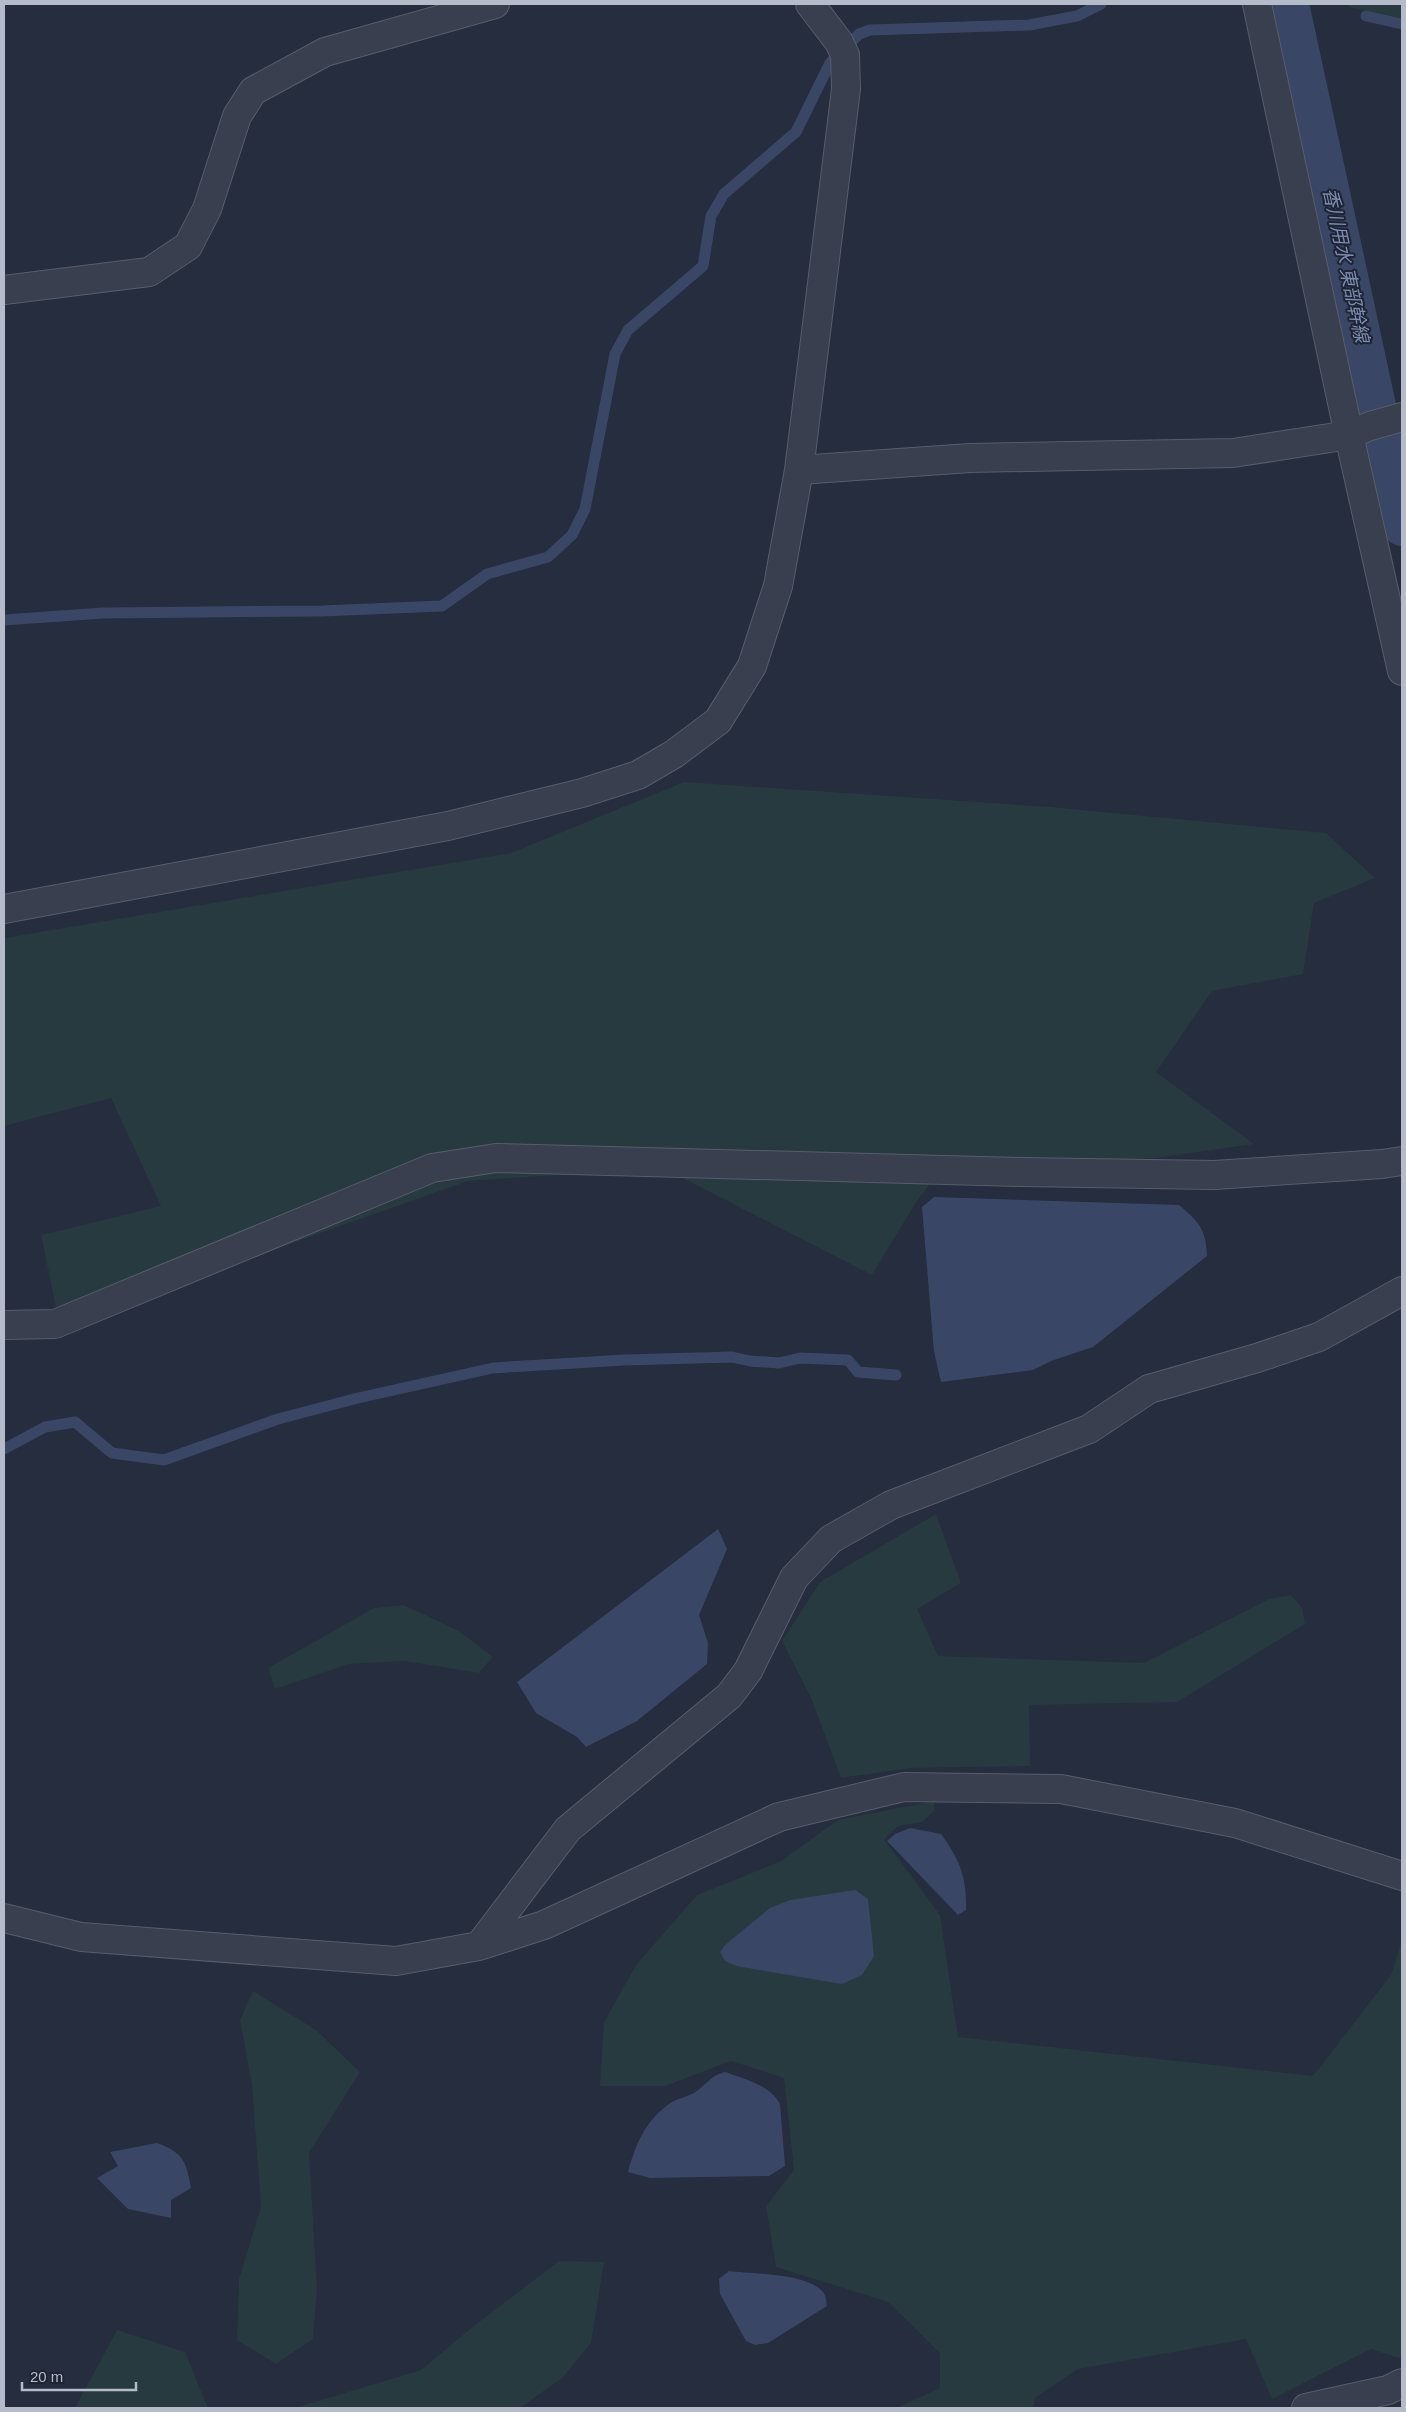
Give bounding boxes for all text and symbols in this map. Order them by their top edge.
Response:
water label: 香川用水 東部幹線 [1319,186,1373,346]
scale bar [22,2360,136,2392]
text: 20 m [30,2368,63,2385]

